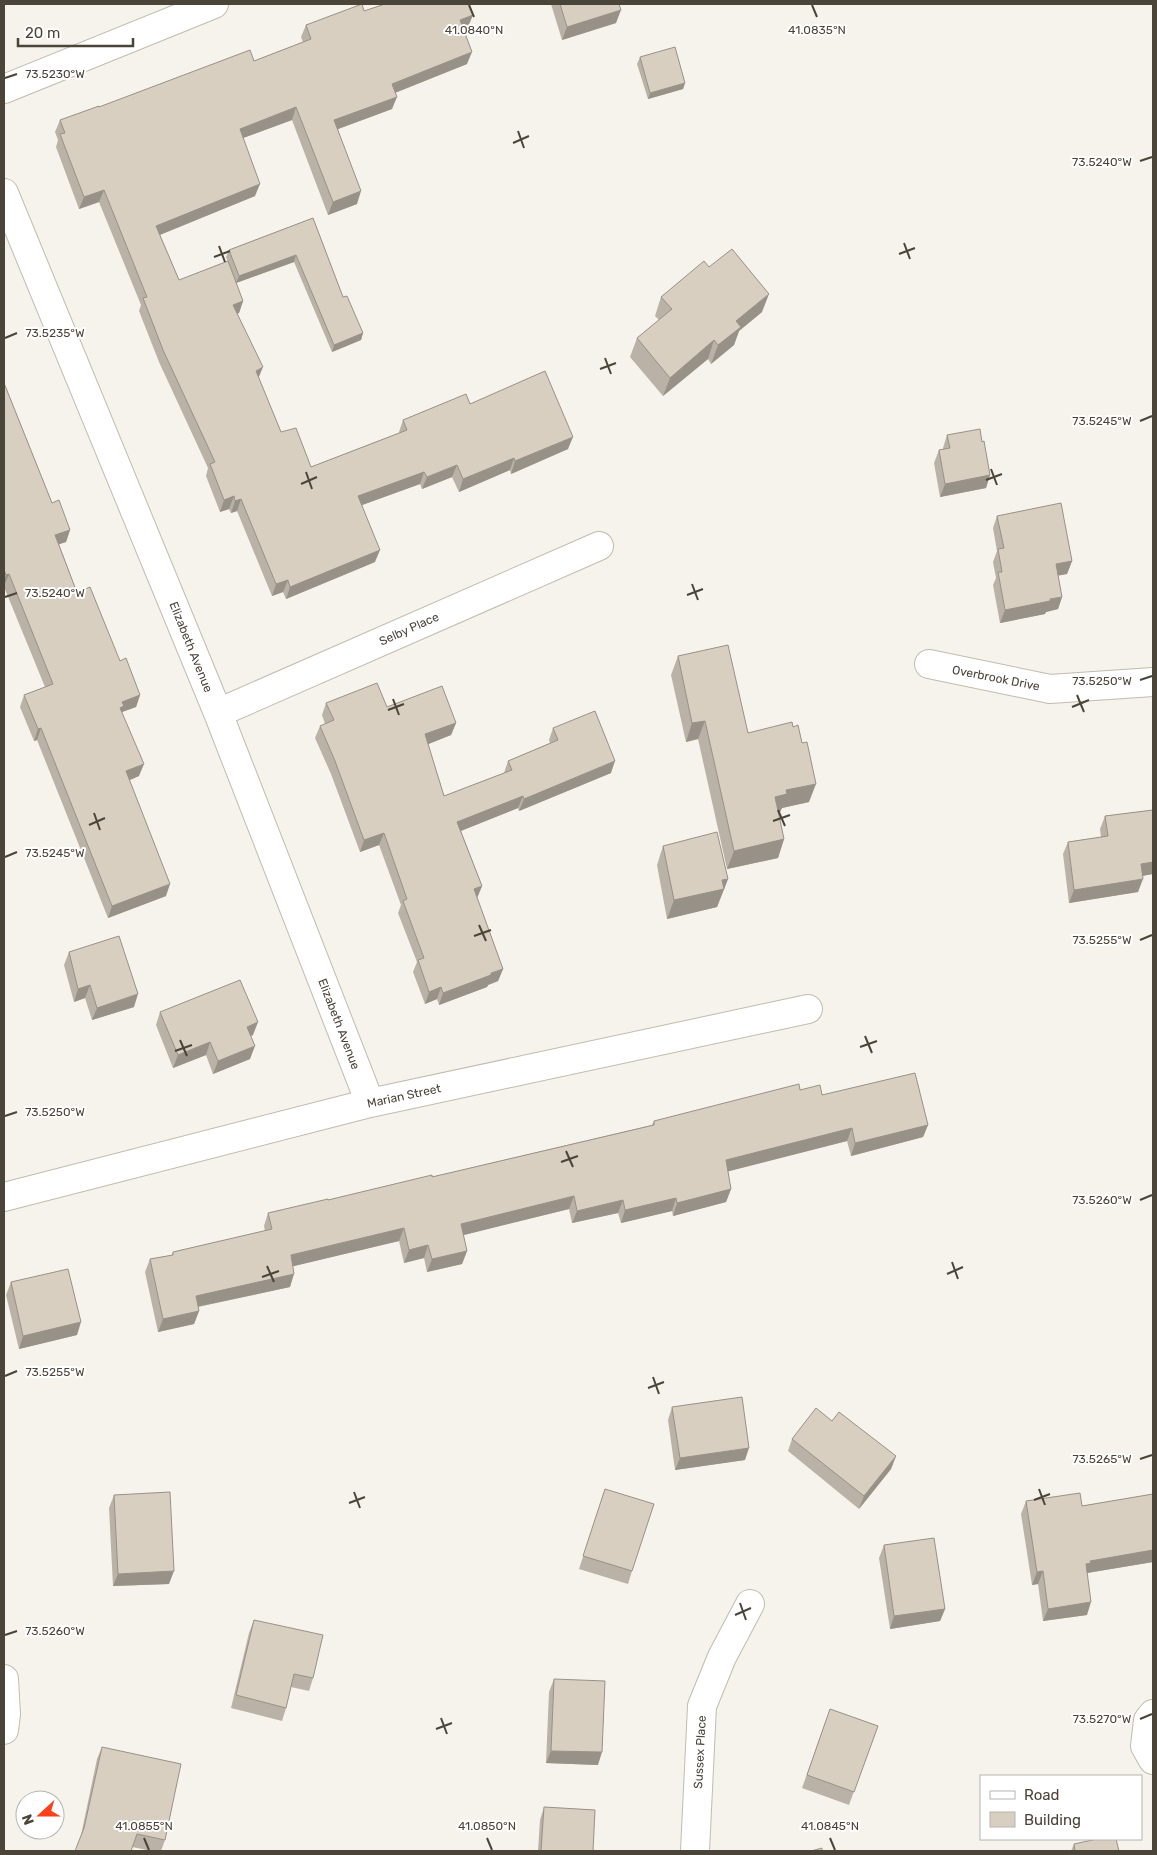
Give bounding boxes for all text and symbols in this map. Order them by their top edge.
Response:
scale bar [18,15,132,47]
text: 41.0840°N [445,23,503,37]
text: 41.0835°N [788,23,846,37]
text: 20 m [25,24,60,42]
text: 73.5230°W [25,67,85,81]
text: 73.5240°W [1072,155,1132,169]
text: 73.5235°W [25,326,85,340]
text: 73.5245°W [1072,414,1132,428]
text: 73.5240°W [25,586,85,600]
street label: Elizabeth Avenue [166,600,216,695]
street label: Selby Place [377,610,441,648]
street label: Overbrook Drive [951,663,1041,693]
text: 73.5250°W [1072,674,1132,688]
text: 73.5245°W [25,846,85,860]
text: 73.5255°W [1072,933,1132,947]
street label: Elizabeth Avenue [315,977,363,1072]
street label: Marian Street [366,1081,443,1111]
text: 73.5250°W [25,1105,85,1119]
text: 73.5260°W [1072,1193,1132,1207]
text: 73.5255°W [25,1365,85,1379]
text: 73.5265°W [1072,1452,1132,1466]
text: 73.5260°W [25,1624,85,1638]
text: 73.5270°W [1073,1712,1132,1726]
street label: Sussex Place [691,1715,709,1789]
legend [980,1775,1142,1840]
text: Road [1024,1786,1060,1804]
north arrow [15,1790,65,1840]
text: Building [1024,1811,1081,1829]
text: N [19,1812,38,1827]
text: 41.0855°N [115,1819,173,1833]
text: 41.0850°N [458,1819,516,1833]
text: 41.0845°N [801,1819,859,1833]

